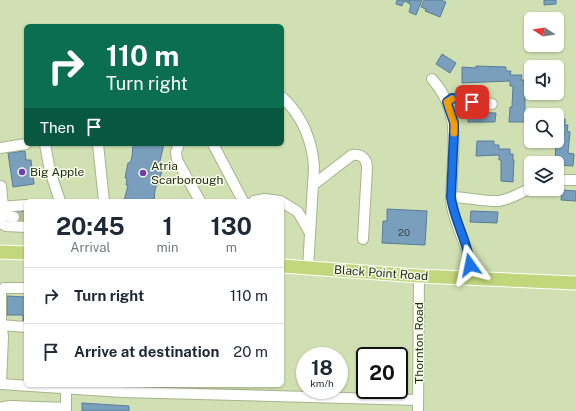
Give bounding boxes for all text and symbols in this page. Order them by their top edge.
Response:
north arrow [524,12,564,52]
map controls [524,12,564,196]
text: 110 m [106,39,179,72]
icon: right [40,40,92,92]
button: sound [524,60,564,100]
text: Turn right [106,73,188,94]
pin [455,85,489,119]
icon: arrive [461,91,483,113]
button: search [524,108,564,148]
icon: arrive [83,116,105,138]
text: Then [40,119,75,136]
button: layers [524,156,564,196]
place label: Atria Scarborough [151,159,224,187]
place label: Big Apple [30,165,85,179]
marker: Big Apple [17,167,27,177]
marker: Atria Scarborough [138,168,148,178]
text: 20:45 [56,212,125,240]
text: 1 [162,212,173,240]
text: 130 [210,212,252,240]
house number: 20 [398,226,410,238]
text: Arrival [70,240,110,255]
text: min [157,240,179,255]
text: m [226,240,237,255]
position arrow [449,244,491,286]
street label: Black Point Road [333,263,429,283]
icon: right [40,285,62,307]
text: Turn right [74,287,144,304]
text: 110 m [230,287,268,304]
street label: Thornton Road [412,302,426,384]
icon: arrive [40,341,62,363]
text: Arrive at destination [74,343,219,360]
text: 20 m [233,343,268,360]
speed limit sign: 20 [356,347,408,399]
text: 18 [311,356,333,380]
text: km/h [310,377,334,389]

